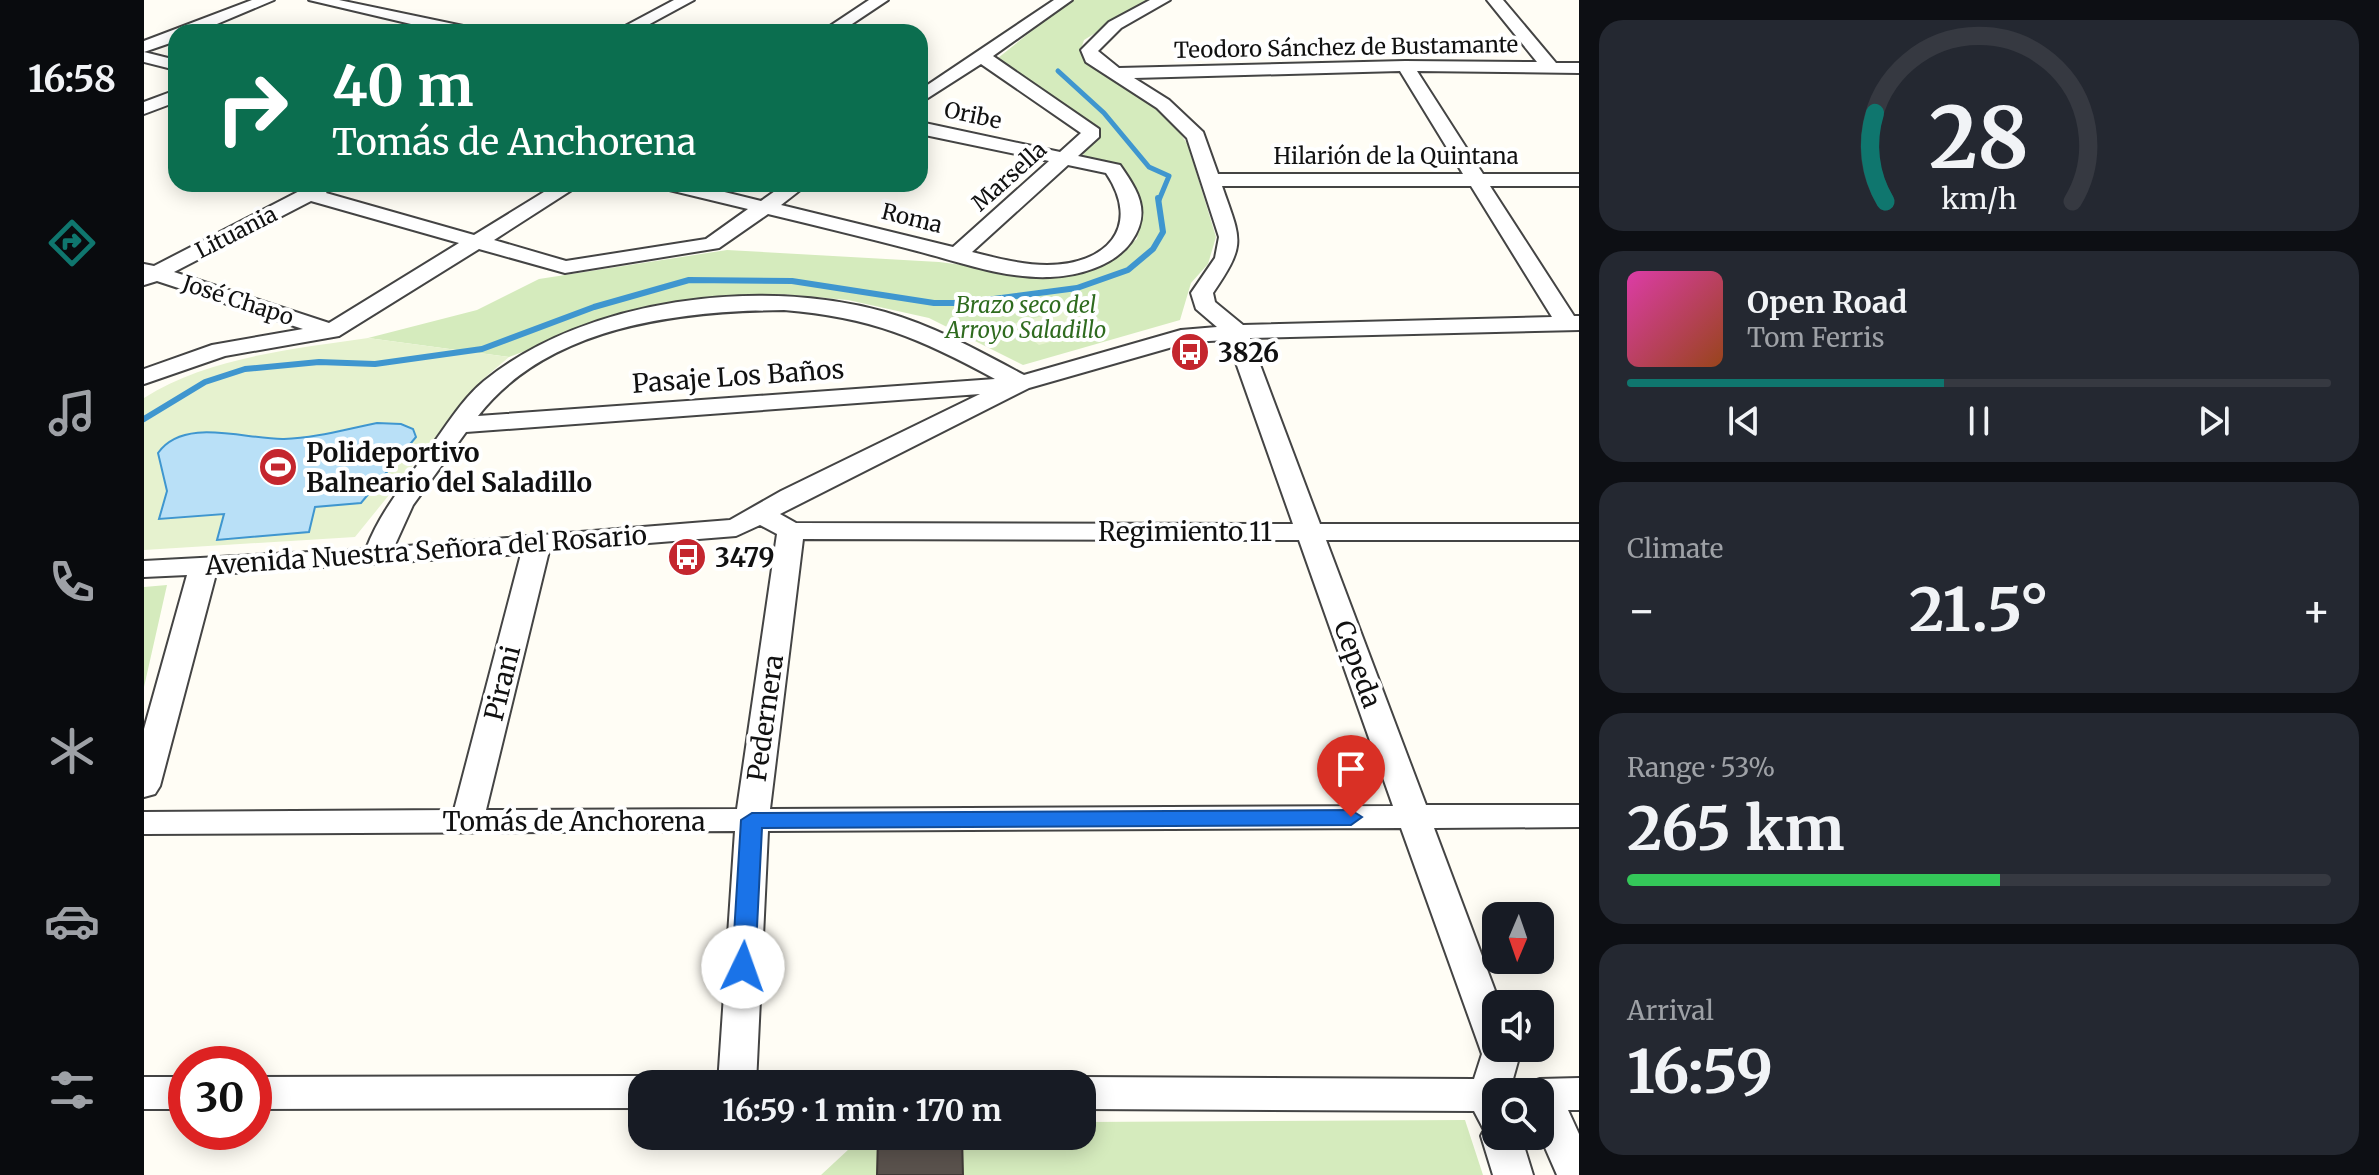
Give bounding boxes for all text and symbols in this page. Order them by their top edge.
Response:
street label: Teodoro Sánchez de Bustamante [1174,30,1518,64]
text: 40 m [332,51,474,121]
icon: right [200,56,304,160]
text: 16:58 [28,57,116,102]
text: 28 [1929,85,2029,190]
street label: Oribe [942,95,1004,135]
text: Tomás de Anchorena [332,120,696,165]
street label: Marsella [966,135,1052,217]
street label: Hilarión de la Quintana [1274,142,1519,170]
text: km/h [1941,181,2017,217]
street label: Roma [879,197,945,239]
street label: Lituania [190,199,282,264]
icon: directions [44,215,100,271]
street label: José Chapo [178,269,297,331]
text: Open Road [1747,283,1907,321]
park label: Brazo seco del Arroyo Saladillo [944,291,1106,344]
text: Tom Ferris [1747,321,1885,354]
bus stop icon: 3826 [1169,331,1211,373]
place label: 3826 [1218,336,1279,369]
street label: Pasaje Los Baños [631,352,845,400]
icon: music [44,385,100,441]
icon: previous [1722,399,1766,443]
icon: pause [1957,399,2001,443]
icon: next [2192,399,2236,443]
place label: Polideportivo Balneario del Saladillo [306,436,592,499]
sports icon: Polideportivo Balneario del Saladillo [257,446,299,488]
street label: Regimiento 11 [1098,515,1272,548]
street label: Avenida Nuestra Señora del Rosario [203,518,648,582]
text: Climate [1627,532,1723,565]
bus stop icon: 3479 [666,536,708,578]
place label: 3479 [715,541,775,574]
icon: phone [44,554,100,610]
text: 21.5° [1909,572,2049,647]
text: − [1627,583,1656,638]
text: + [2302,583,2331,638]
street label: Cepeda [1327,616,1389,712]
street label: Pirani [477,642,527,724]
street label: Pedernera [740,652,790,783]
icon: climate [44,723,100,779]
pin [1317,735,1385,817]
icon: arrive [1329,747,1373,791]
text: Range · 53% [1627,751,1775,784]
text: 265 km [1627,791,1845,866]
street label: Tomás de Anchorena [442,805,706,838]
icon: car [44,893,100,949]
north arrow [1482,902,1554,974]
map controls [1482,902,1554,1150]
position arrow [701,925,785,1009]
button: sound [1482,990,1554,1062]
text: Arrival [1627,994,1714,1027]
text: 16:59 [1627,1034,1773,1109]
speed limit sign: 30 [168,1046,272,1150]
icon: filters [44,1062,100,1118]
button: search [1482,1078,1554,1150]
text: 16:59 · 1 min · 170 m [722,1091,1002,1129]

